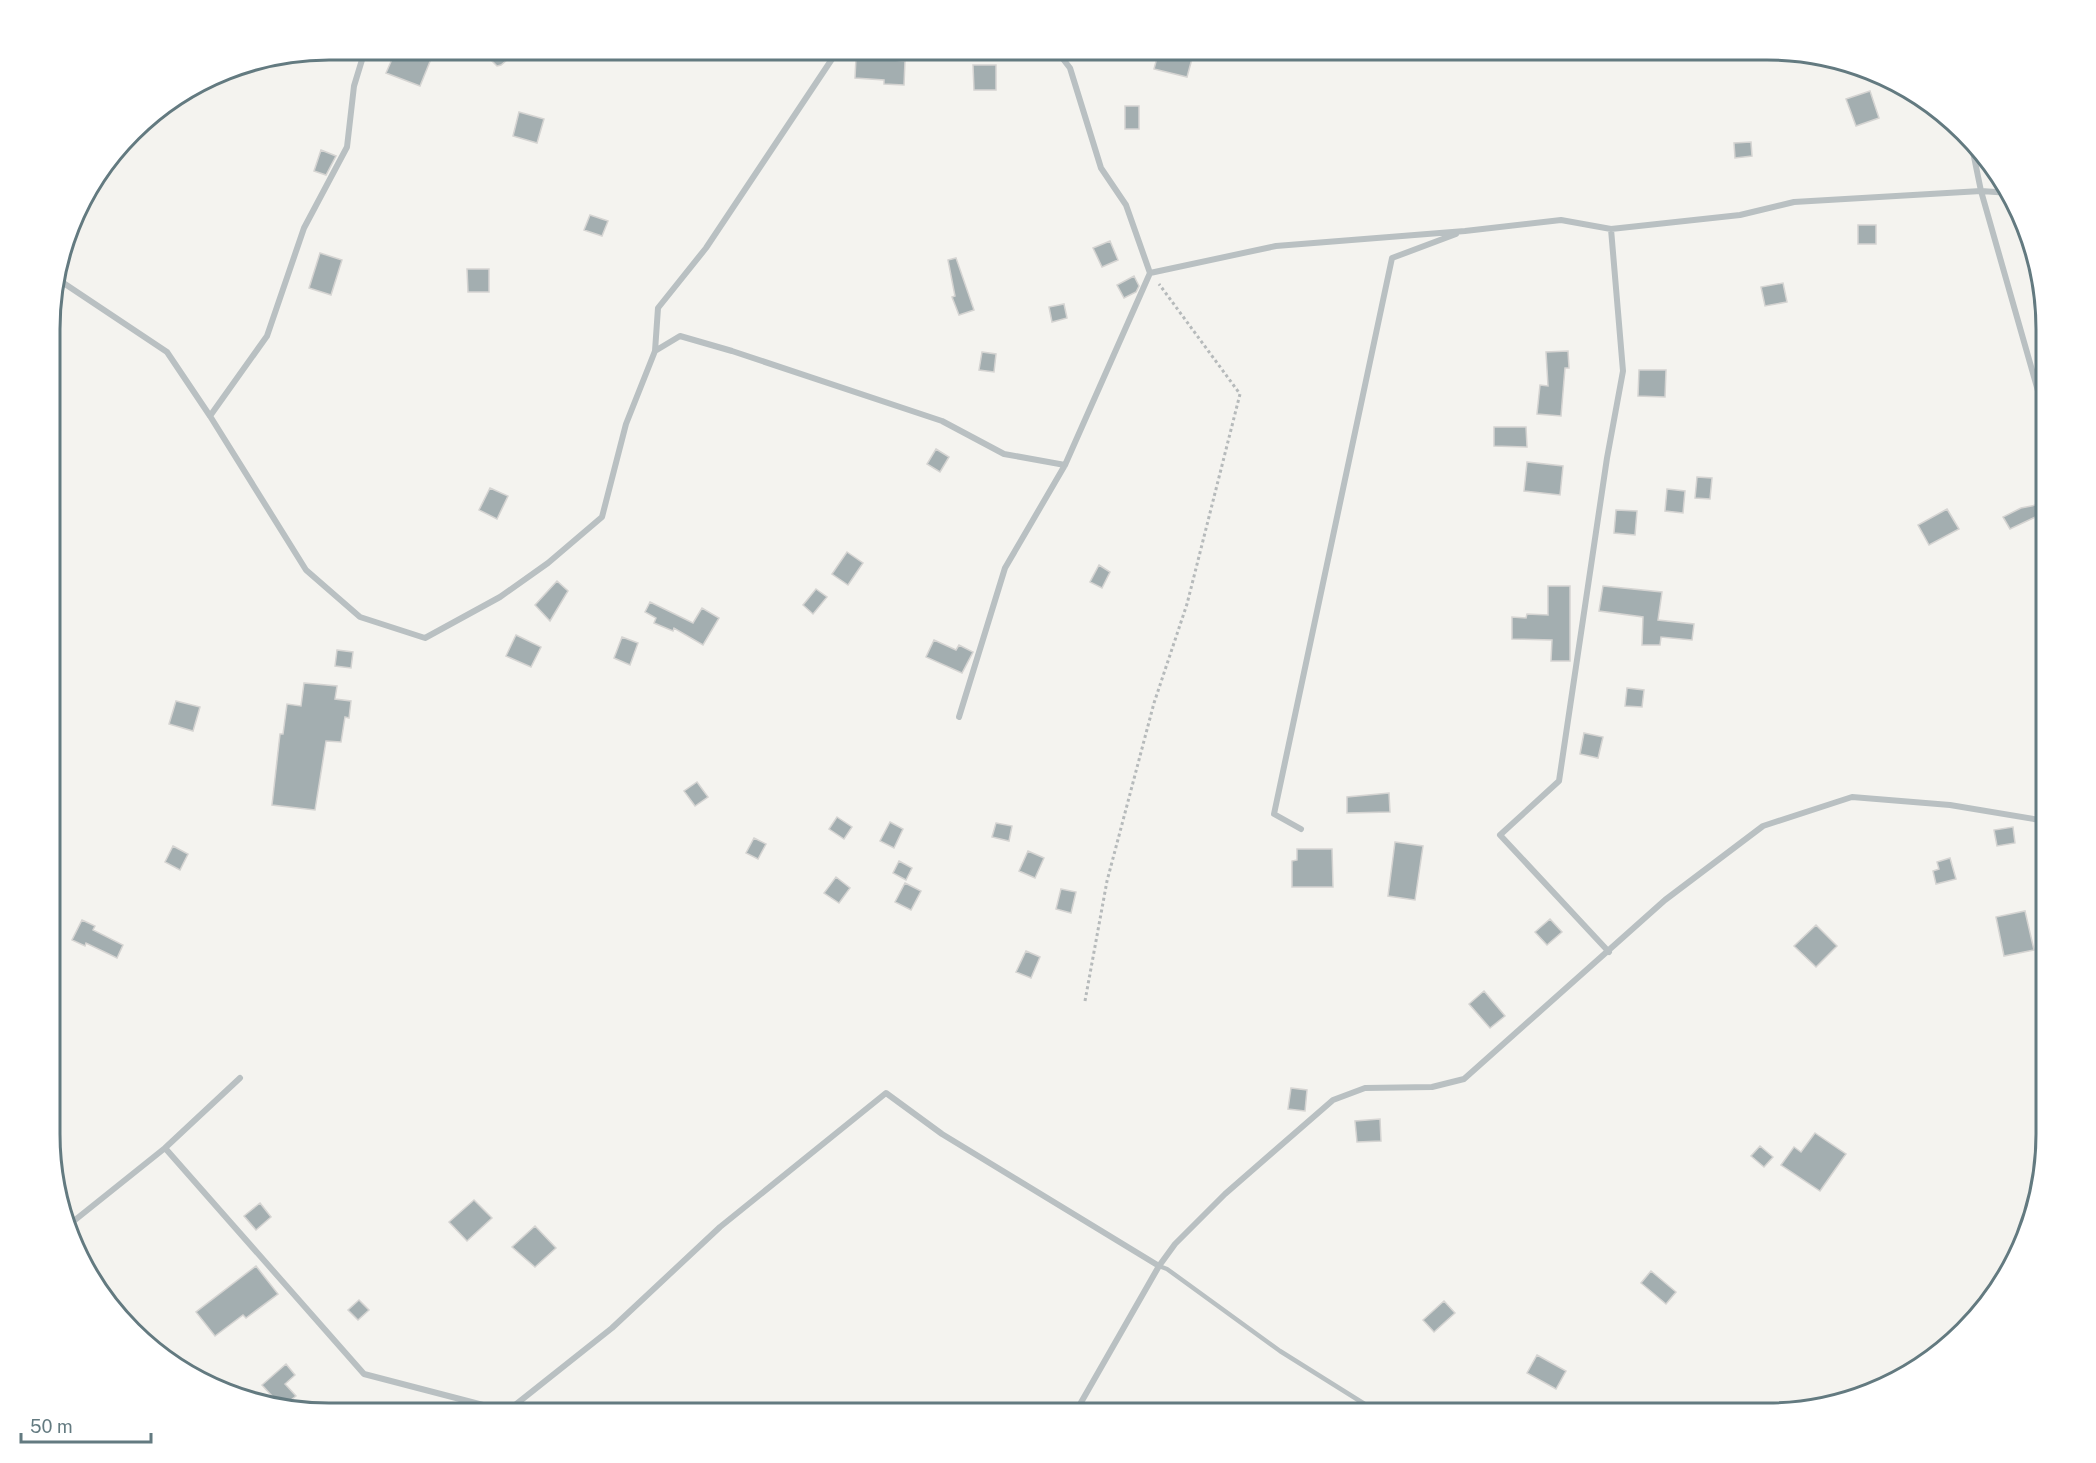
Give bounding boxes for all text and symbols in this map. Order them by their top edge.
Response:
scale bar [21,1406,152,1444]
text: 50 m [30,1416,73,1437]

